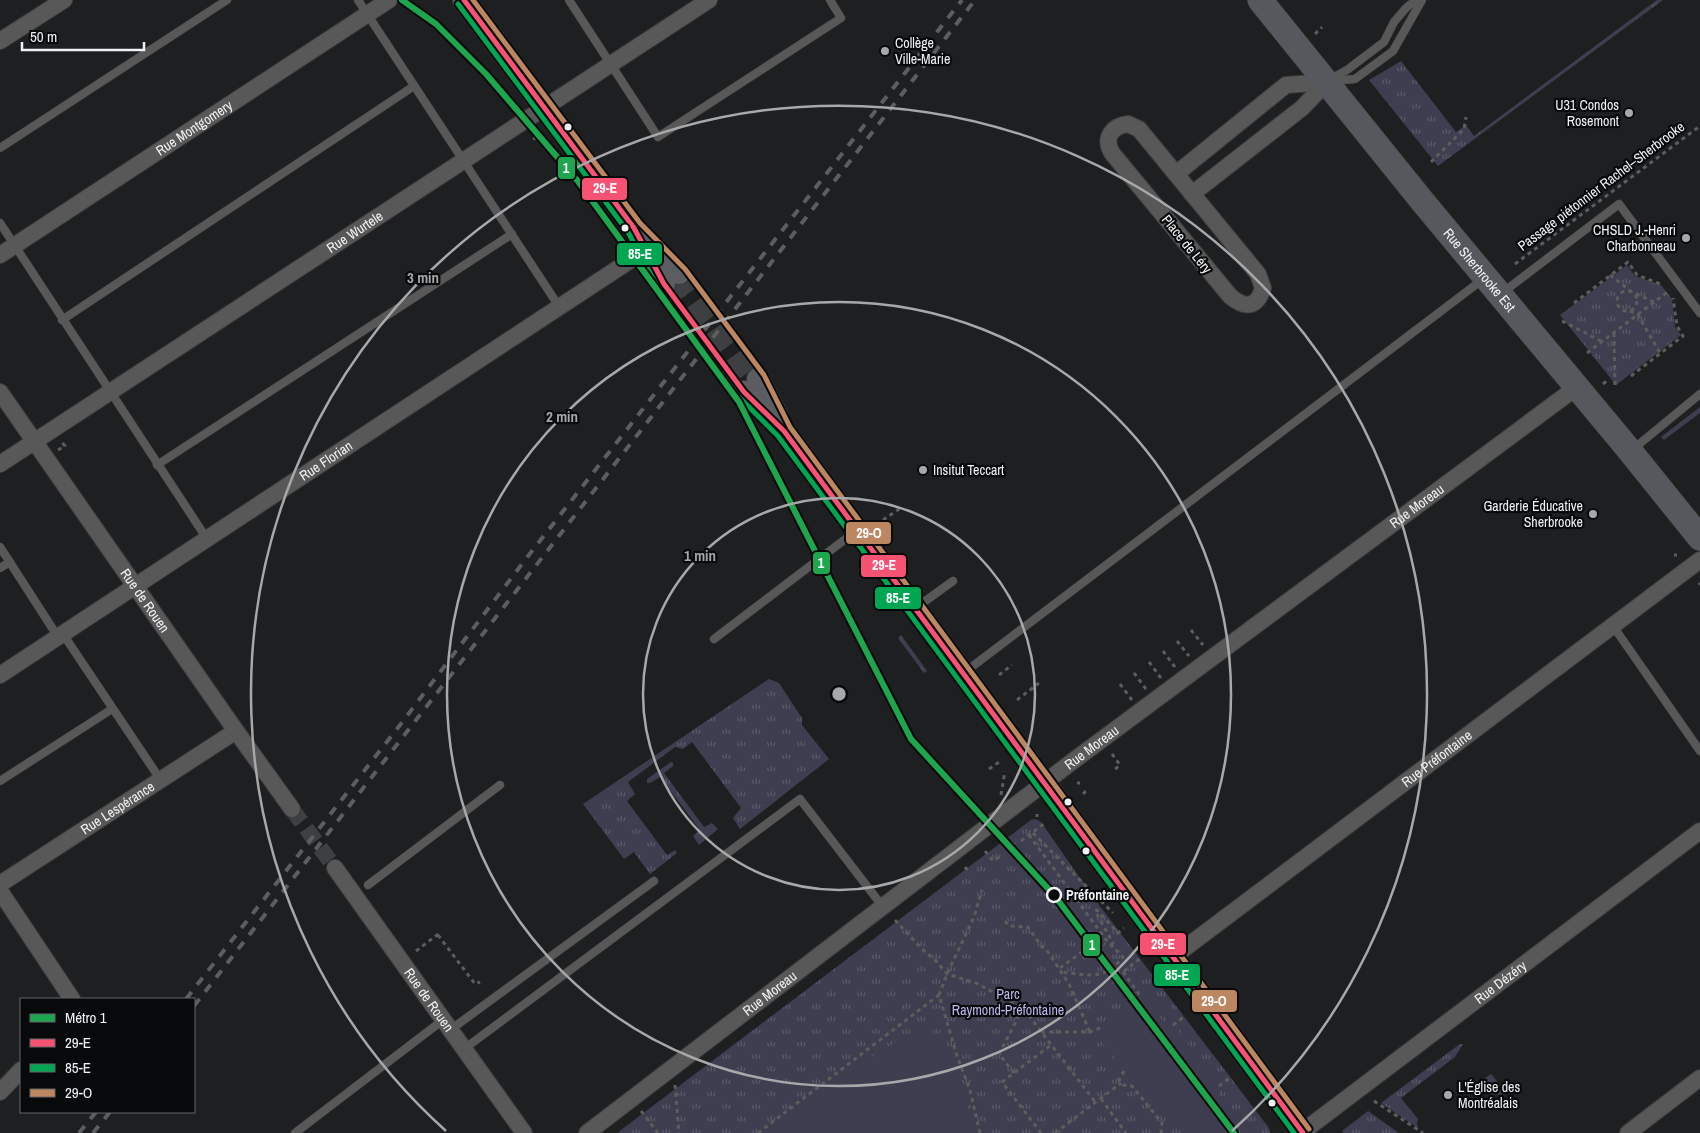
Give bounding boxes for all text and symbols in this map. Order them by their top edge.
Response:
scale bar [22,20,145,52]
text: 50 m [30,26,57,47]
place label: Collège Ville-Marie [895,34,950,68]
marker: Collège Ville-Marie [879,45,891,57]
street label: Rue Montgomery [152,96,236,159]
place label: U31 Condos Rosemont [1555,96,1619,130]
marker: U31 Condos Rosemont [1623,107,1635,119]
street label: Passage piétonnier Rachel–Sherbrooke [1514,117,1688,255]
unlabelled marker [563,122,573,132]
line badge: 1 [557,156,576,180]
text: 1 [563,159,570,177]
line badge: 29-E [581,177,628,201]
text: 29-E [593,179,617,197]
street label: Rue Wurtele [323,207,386,257]
street label: Place de Léry [1158,211,1216,277]
place label: CHSLD J.-Henri Charbonneau [1593,221,1676,255]
unlabelled marker [620,223,630,233]
street label: Rue Sherbrooke Est [1440,224,1520,316]
marker: CHSLD J.-Henri Charbonneau [1680,232,1692,244]
line badge: 85-E [616,242,663,266]
text: 85-E [628,245,652,263]
text: 3 min [407,267,439,288]
text: 2 min [546,406,578,427]
street label: Rue Florian [296,437,356,485]
place label: Insitut Teccart [933,461,1004,479]
marker: Insitut Teccart [917,464,929,476]
street label: Rue Moreau [1386,480,1447,532]
place label: Garderie Éducative Sherbrooke [1483,497,1583,531]
marker: Garderie Éducative Sherbrooke [1587,508,1599,520]
line badge: 29-O [845,521,892,545]
text: 29-O [856,524,882,542]
text: 1 min [684,545,716,566]
line badge: 1 [812,551,831,575]
text: 1 [818,554,825,572]
line badge: 29-E [860,554,907,578]
text: 29-E [872,556,896,574]
street label: Rue de Rouen [117,565,174,636]
line badge: 85-E [874,586,922,610]
text: 85-E [886,589,910,607]
centre of rings [830,685,848,703]
street label: Rue Moreau [1061,721,1122,773]
street label: Rue Préfontaine [1398,726,1475,791]
street label: Rue Lespérance [77,777,158,838]
unlabelled marker [1063,797,1073,807]
unlabelled marker [1081,846,1091,856]
place label: Préfontaine [1066,886,1129,904]
marker: Préfontaine [1046,887,1062,903]
line badge: 29-E [1139,932,1187,956]
line badge: 1 [1082,933,1101,957]
text: 29-E [1151,935,1175,953]
text: 1 [1089,936,1096,954]
street label: Rue Dézéry [1471,956,1530,1008]
line badge: 85-E [1153,963,1201,987]
street label: Rue de Rouen [400,964,458,1035]
text: 85-E [1165,966,1189,984]
street label: Rue Moreau [739,967,800,1020]
park label: Parc Raymond-Préfontaine [952,985,1064,1019]
line badge: 29-O [1191,989,1238,1013]
text: 29-O [1201,992,1227,1010]
legend [20,998,195,1113]
text: Métro 1 [65,1007,107,1028]
text: 29-E [65,1032,91,1053]
text: 85-E [65,1057,91,1078]
place label: L'Église des Montréalais [1458,1078,1520,1112]
text: 29-O [65,1082,92,1103]
marker: L'Église des Montréalais [1442,1089,1454,1101]
unlabelled marker [1267,1098,1277,1108]

